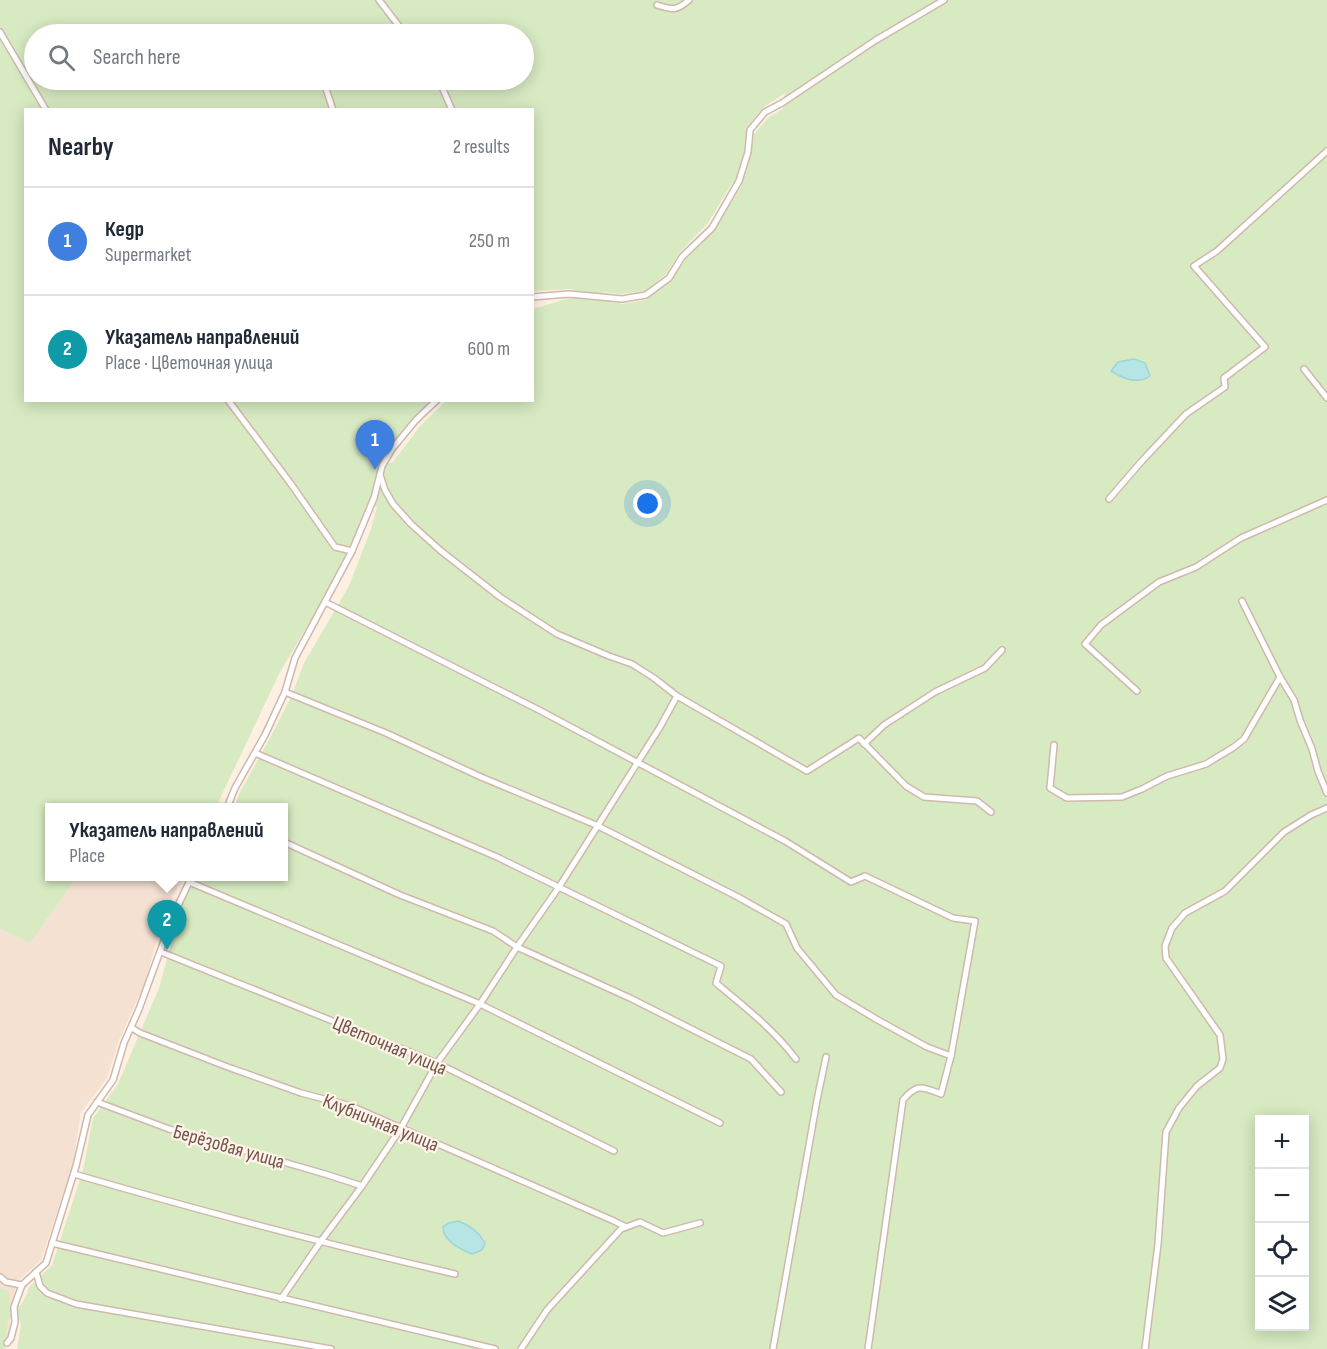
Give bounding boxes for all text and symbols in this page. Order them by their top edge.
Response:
search box [24,24,534,90]
icon: search [45,41,78,74]
text: Search here [93,44,180,71]
text: Nearby [48,132,114,163]
text: 2 results [453,135,510,159]
text: Кедр [105,216,144,243]
text: 1 [64,229,71,253]
text: 250 m [469,229,510,253]
text: Supermarket [105,243,192,267]
text: Указатель направлений [105,324,299,351]
text: 2 [63,337,72,361]
text: 600 m [467,337,510,361]
text: Place · Цветочная улица [105,351,273,375]
pin: 1 [356,420,394,470]
your location [633,489,662,518]
popup [45,803,288,881]
text: Указатель направлений [69,817,264,844]
text: Place [69,844,105,868]
pin: 2 [148,900,186,950]
street label: Цветочная улица [329,1011,450,1081]
street label: Клубничная улица [319,1089,442,1157]
map controls [1255,1115,1309,1331]
button: + [1255,1115,1309,1169]
street label: Берёзовая улица [170,1120,287,1174]
button: − [1255,1169,1309,1223]
button: locate [1255,1223,1309,1277]
button: layers [1255,1277,1309,1331]

